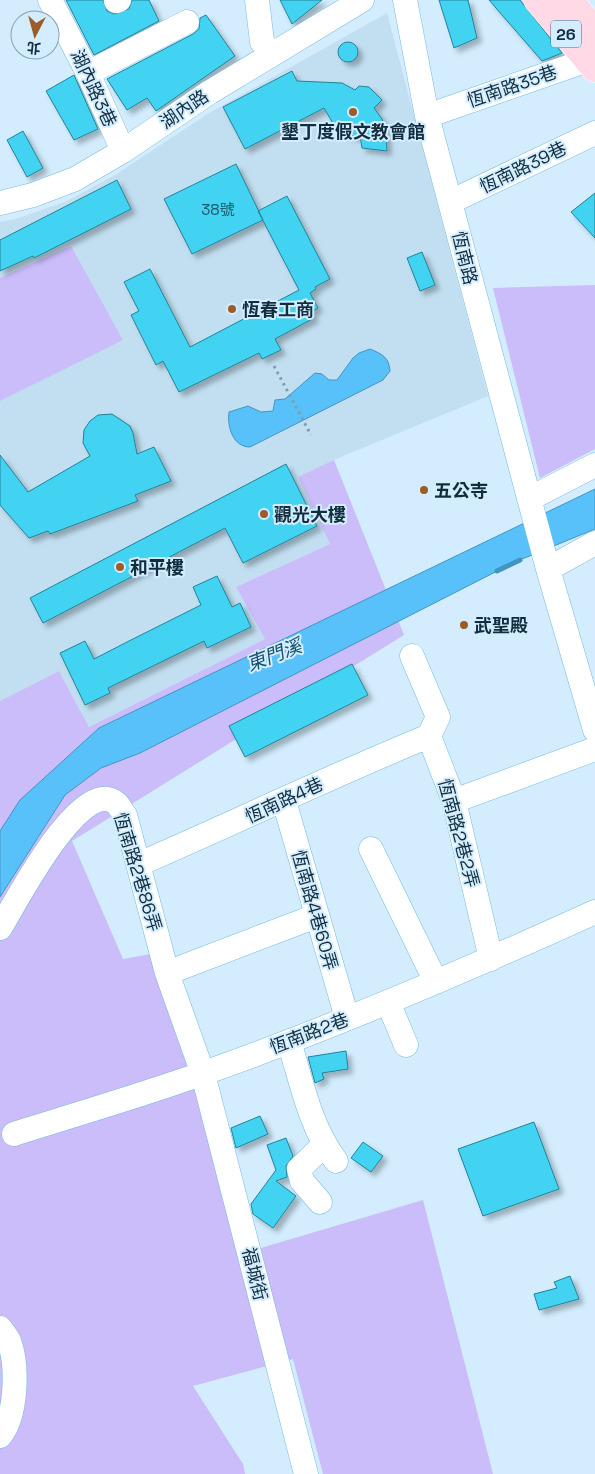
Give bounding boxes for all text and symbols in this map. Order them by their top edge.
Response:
north arrow [10,10,60,60]
road number: 26 [551,20,581,48]
text: 北 [26,38,42,58]
street label: 湖內路3巷 [66,46,122,130]
street label: 恆南路35巷 [464,60,560,112]
street label: 湖內路 [155,84,213,134]
marker: 墾丁度假文教會館 [347,106,359,118]
place label: 墾丁度假文教會館 [281,120,425,143]
street label: 恆南路39巷 [476,136,570,198]
house number: 38號 [201,200,235,219]
street label: 恆南路 [447,229,483,287]
place label: 恆春工商 [242,298,314,321]
marker: 恆春工商 [226,303,238,315]
place label: 五公寺 [434,479,488,502]
marker: 五公寺 [418,484,430,496]
place label: 觀光大樓 [274,503,346,526]
marker: 觀光大樓 [258,508,270,520]
place label: 和平樓 [130,556,184,579]
marker: 和平樓 [114,561,126,573]
place label: 武聖殿 [474,614,528,637]
marker: 武聖殿 [458,619,470,631]
water label: 東門溪 [243,632,308,677]
street label: 恆南路4巷 [241,772,327,828]
street label: 恆南路2巷2弄 [433,776,485,890]
street label: 恆南路2巷86弄 [109,810,167,934]
street label: 恆南路4巷60弄 [287,847,343,973]
street label: 恆南路2巷 [266,1007,352,1059]
street label: 福城街 [237,1245,273,1303]

